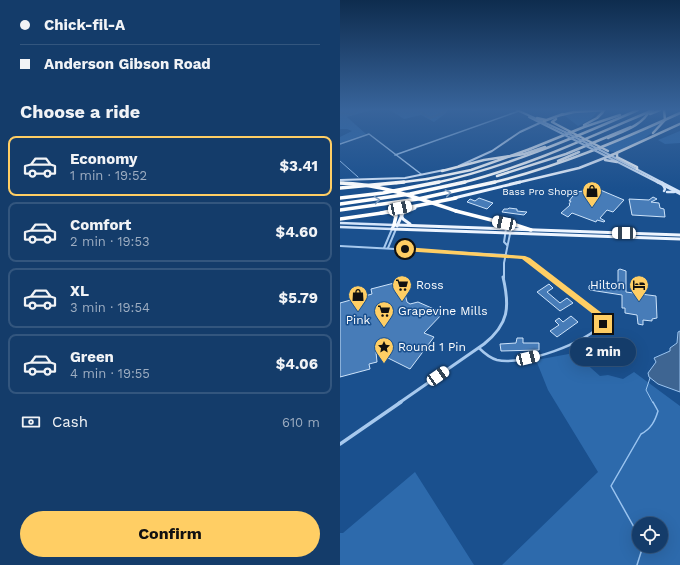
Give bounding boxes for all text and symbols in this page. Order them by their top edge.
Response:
text: Chick-fil-A [44,16,125,34]
text: Anderson Gibson Road [44,55,211,73]
text: Choose a ride [20,101,140,122]
icon: car [22,148,58,184]
text: Economy [70,150,137,168]
text: $3.41 [279,157,318,175]
text: 1 min · 19:52 [70,168,147,183]
shop icon: Bass Pro Shops [581,180,603,208]
place label: Bass Pro Shops [502,186,578,197]
one-way arrow [445,190,452,198]
one-way arrow [374,196,380,205]
car [387,200,413,216]
icon: car [22,214,58,250]
car [491,215,517,231]
text: Comfort [70,216,131,234]
text: $4.60 [276,223,318,241]
car [612,227,636,239]
text: 2 min · 19:53 [70,234,150,249]
route start [396,240,414,258]
supermarket icon: Ross [391,274,413,302]
hotel icon: Hilton [628,274,650,302]
place label: Ross [416,278,444,292]
place label: Hilton [590,278,625,292]
icon: car [22,280,58,316]
text: XL [70,282,89,300]
shop icon: Pink [347,284,369,312]
text: $5.79 [279,289,318,307]
text: 3 min · 19:54 [70,300,150,315]
supermarket icon: Grapevine Mills [373,300,395,328]
place label: Grapevine Mills [398,304,487,318]
place label: Pink [346,313,371,327]
route end [594,315,612,333]
place icon: Round 1 Pin [373,336,395,364]
callout: 2 min [570,338,636,366]
place label: Round 1 Pin [398,340,466,354]
text: 2 min [585,344,621,359]
icon: car [22,346,58,382]
text: Green [70,348,114,366]
car [515,349,541,367]
text: $4.06 [276,355,318,373]
car [425,364,451,388]
text: 4 min · 19:55 [70,366,150,381]
icon: cash [20,411,42,433]
text: Cash [52,413,88,431]
text: 610 m [282,415,320,430]
button: Confirm [20,511,320,557]
map controls [632,517,668,553]
button: locate [632,517,668,553]

